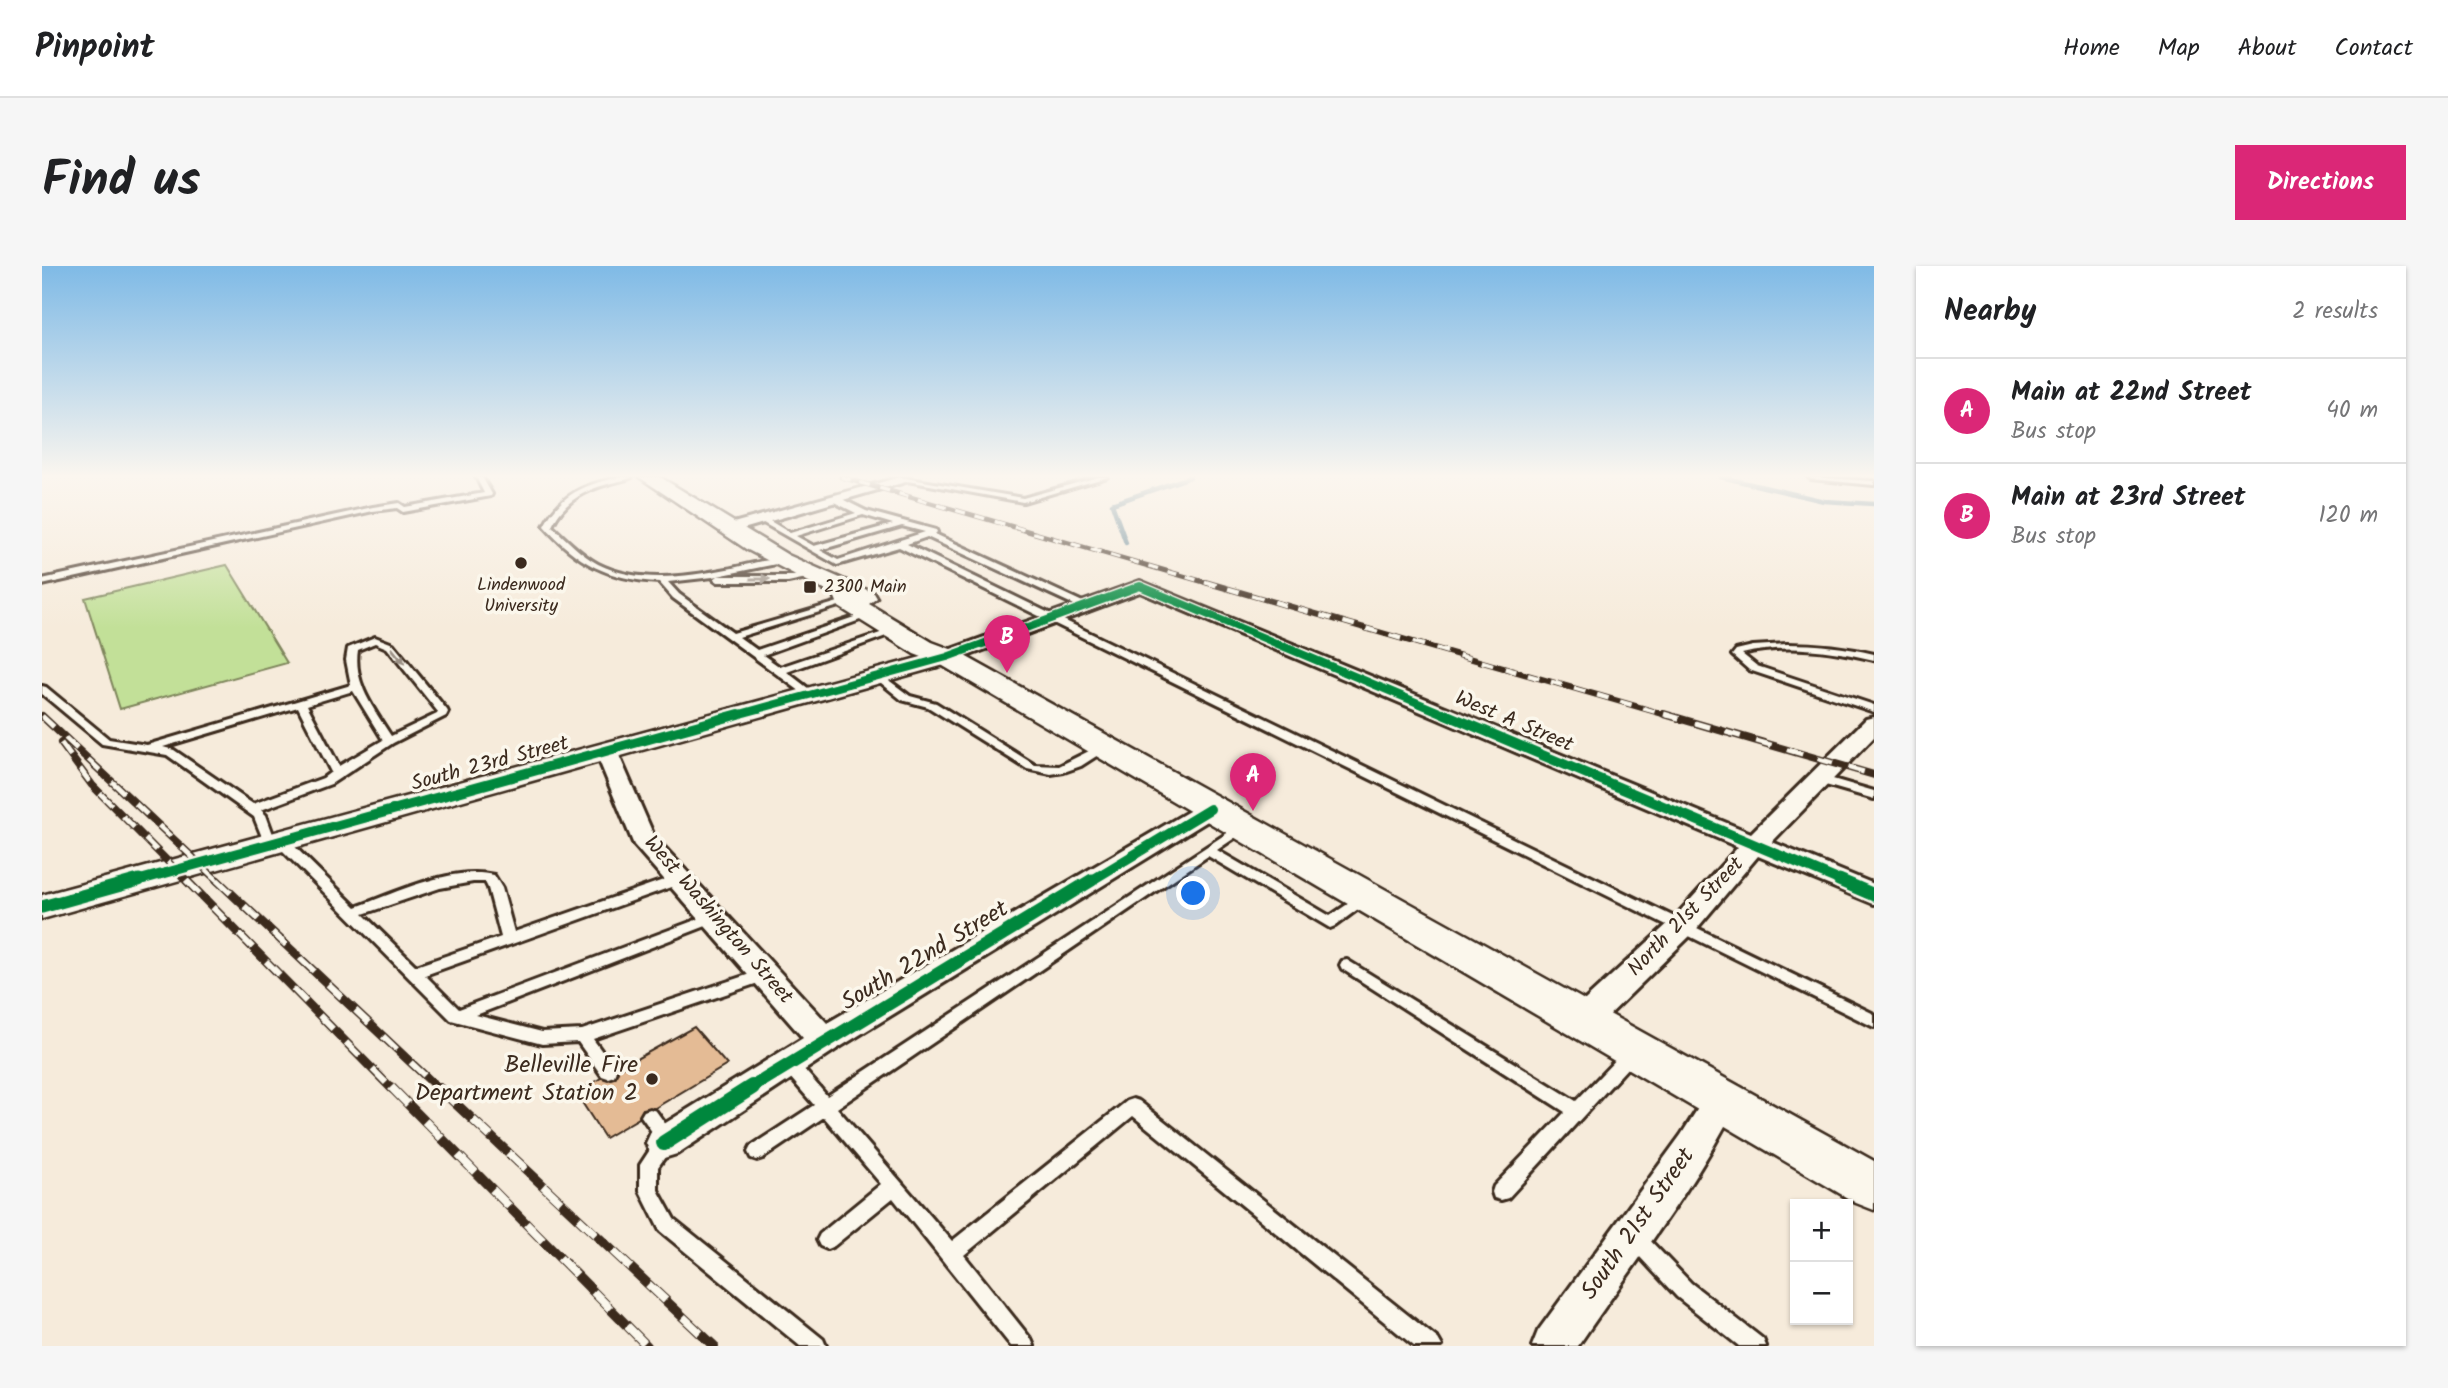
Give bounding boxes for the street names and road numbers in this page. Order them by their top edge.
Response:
street label: West A Street [1450,682,1579,762]
street label: South 23rd Street [408,727,573,801]
street label: West Washington Street [635,828,801,1012]
street label: North 21st Street [1620,849,1753,985]
street label: South 22nd Street [833,890,1017,1022]
street label: South 21st Street [1571,1139,1706,1308]

